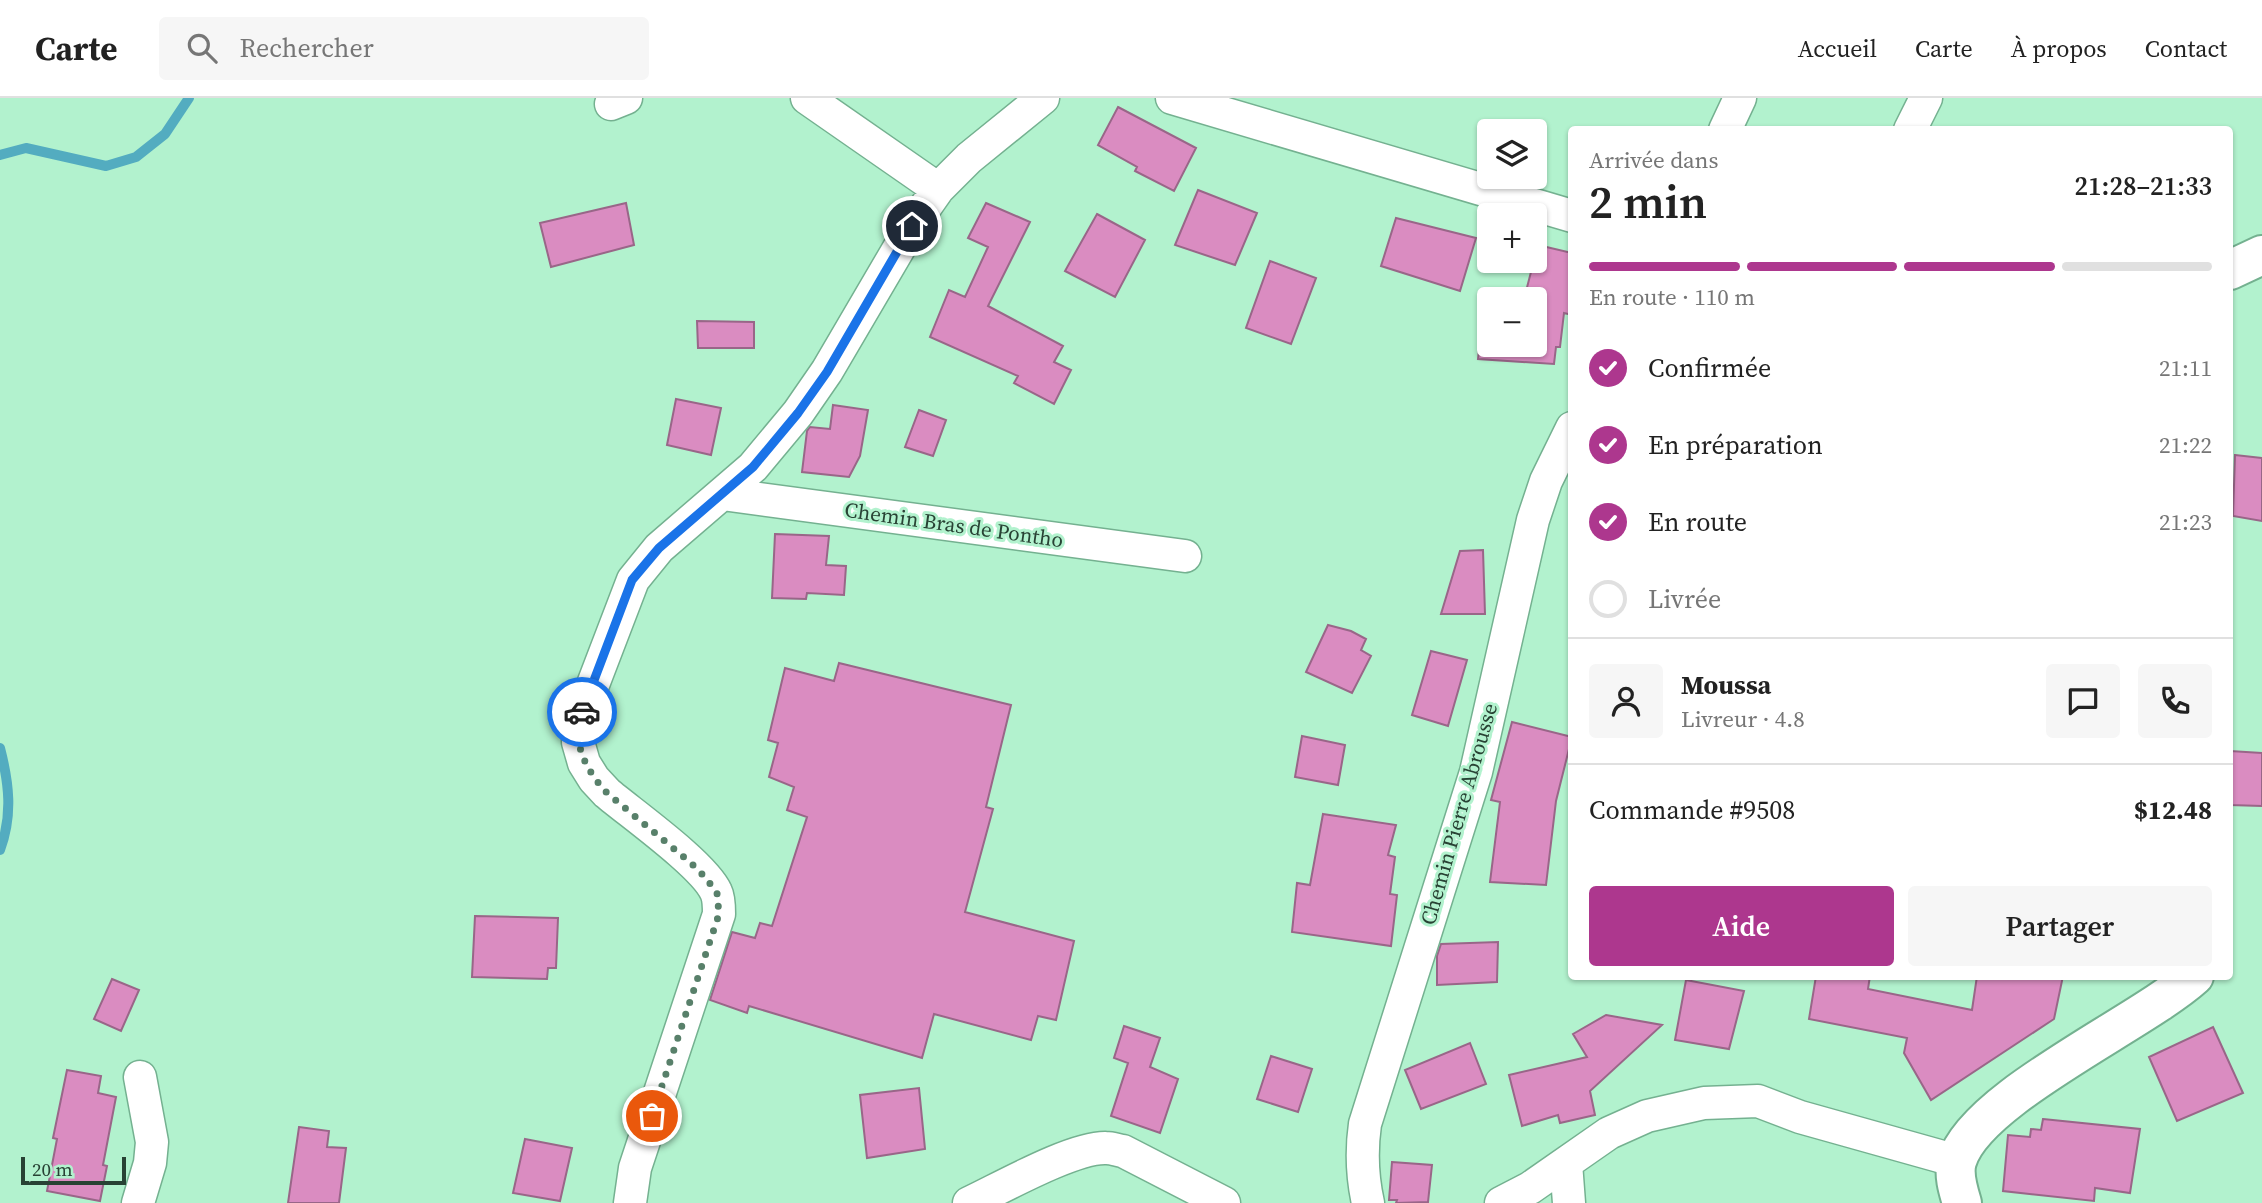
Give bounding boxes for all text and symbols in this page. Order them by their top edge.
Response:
search box [159,17,649,80]
text: Carte [35,26,117,71]
icon: search [183,29,221,67]
text: Rechercher [239,30,374,66]
text: Accueil [1798,32,1877,65]
text: Carte [1915,32,1973,65]
text: À propos [2011,32,2107,65]
text: Contact [2145,32,2227,65]
map controls [1477,119,1547,357]
button: layers [1477,119,1547,189]
text: Arrivée dans [1589,144,1719,176]
text: 21:28–21:33 [2075,168,2212,204]
text: 2 min [1589,170,1707,233]
pin [882,196,942,256]
button: + [1477,203,1547,273]
icon: home [893,207,931,245]
text: En route · 110 m [1589,281,1755,313]
button: − [1477,287,1547,357]
icon: check [1589,349,1627,387]
text: Confirmée [1648,350,1771,386]
text: 21:11 [2159,352,2212,384]
icon: check [1589,426,1627,464]
text: En préparation [1648,427,1823,463]
text: 21:22 [2159,429,2212,461]
street label: Chemin Bras de Pontho [843,495,1065,554]
icon: check [1589,503,1627,541]
text: En route [1648,504,1747,540]
text: 21:23 [2159,506,2212,538]
text: Livrée [1648,581,1721,617]
button: person [1589,664,1663,738]
button: chat [2046,664,2120,738]
button: phone [2138,664,2212,738]
text: Moussa [1681,667,1771,703]
courier [547,677,617,747]
icon: car [563,693,601,731]
street label: Chemin Pierre Abrousse [1413,700,1504,928]
text: Livreur · 4.8 [1681,703,1805,735]
text: Commande #9508 [1589,792,1795,828]
text: $12.48 [2134,792,2212,828]
button: Aide [1589,886,1894,966]
button: Partager [1908,886,2212,966]
pin [622,1086,682,1146]
icon: bag [633,1097,671,1135]
scale bar [21,1154,126,1186]
text: 20 m [32,1156,73,1182]

